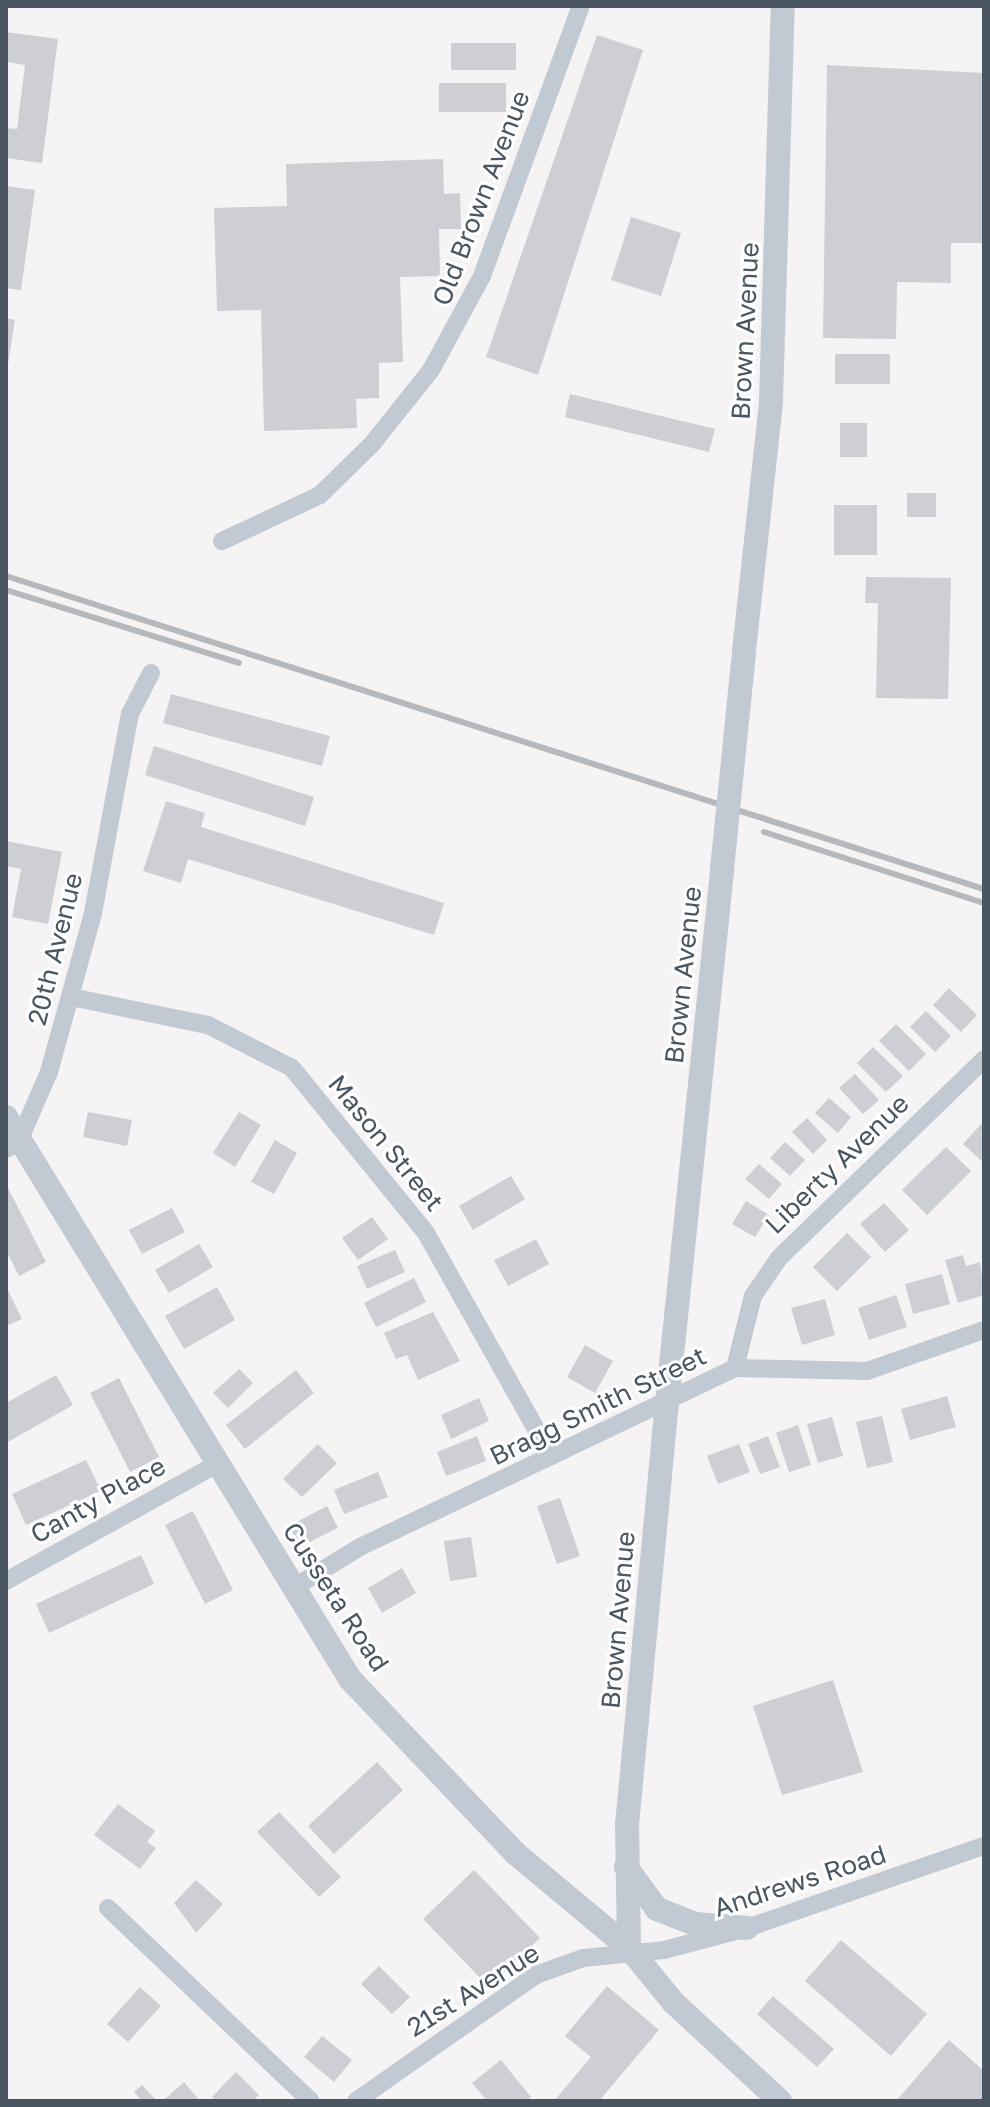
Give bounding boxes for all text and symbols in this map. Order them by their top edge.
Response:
street label: Old Brown Avenue [426,86,536,310]
street label: Brown Avenue [725,241,765,421]
street label: 20th Avenue [21,870,89,1028]
street label: Brown Avenue [658,885,708,1065]
street label: Mason Street [322,1069,450,1217]
street label: Liberty Avenue [759,1088,915,1240]
street label: Bragg Smith Street [485,1340,711,1472]
street label: Canty Place [25,1450,171,1550]
street label: Cusseta Road [276,1517,396,1677]
street label: Brown Avenue [595,1530,641,1710]
street label: Andrews Road [710,1838,890,1924]
street label: 21st Avenue [401,1937,545,2043]

